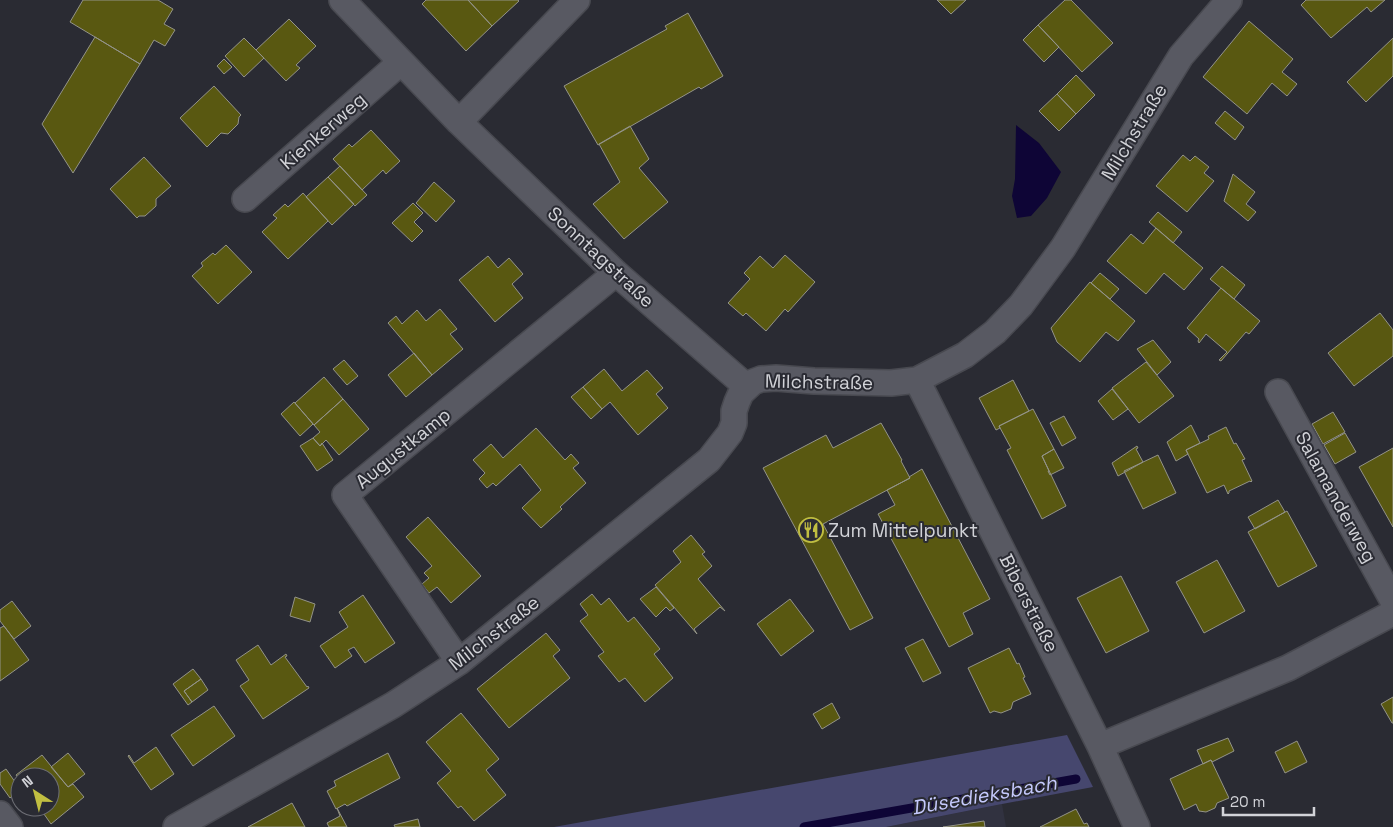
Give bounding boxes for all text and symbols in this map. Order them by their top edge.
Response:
street label: Milchstraße [1095,79,1173,185]
street label: Kienkerweg [275,87,371,175]
street label: Sonntagstraße [542,201,660,313]
street label: Milchstraße [765,369,873,395]
street label: Augustkamp [350,402,456,494]
street label: Salamanderweg [1290,427,1382,567]
restaurant icon: Zum Mittelpunkt [798,517,824,543]
place label: Zum Mittelpunkt [828,518,978,543]
street label: Biberstraße [994,550,1064,656]
street label: Milchstraße [444,590,544,676]
north arrow [10,767,60,817]
water label: Düsedieksbach [909,769,1059,821]
text: N [18,771,36,792]
scale bar [1223,784,1314,816]
text: 20 m [1230,792,1265,811]

